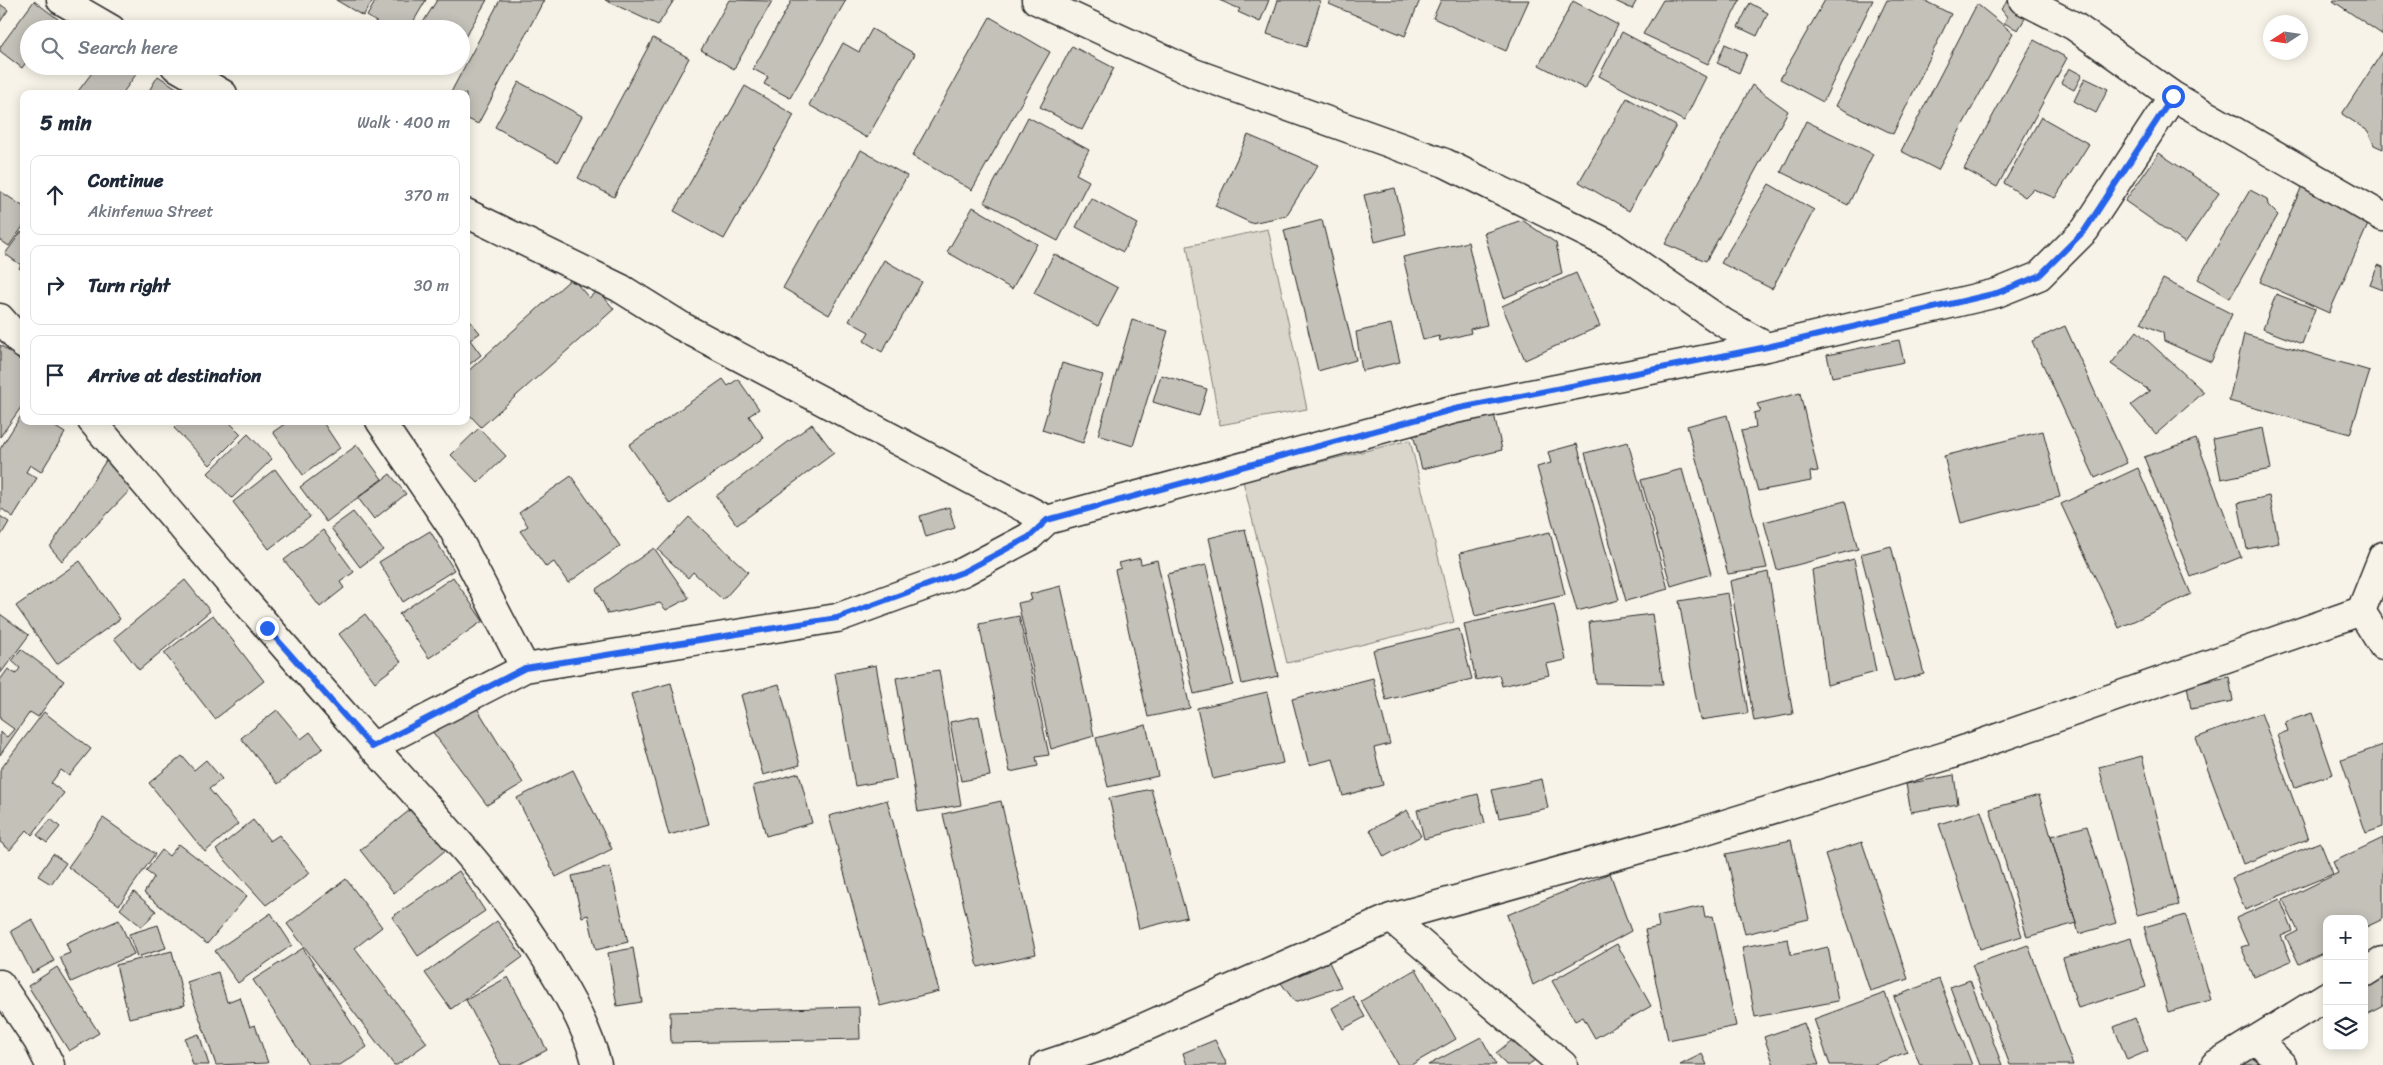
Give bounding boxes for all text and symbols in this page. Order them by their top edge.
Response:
north arrow [2263,15,2308,60]
search box [20,20,470,75]
text: Search here [78,31,178,64]
icon: search [38,34,66,62]
route start [2162,85,2185,108]
text: 5 min [40,104,92,142]
text: Walk · 400 m [357,108,450,137]
text: Continue [88,164,164,197]
icon: ahead [41,181,69,209]
text: 370 m [405,181,449,210]
text: Akinfenwa Street [88,197,214,226]
text: Turn right [88,269,170,302]
icon: right [41,271,69,299]
text: 30 m [414,271,449,300]
text: Arrive at destination [88,359,261,392]
icon: arrive [41,361,69,389]
route end [256,617,279,640]
map controls [2323,915,2368,1050]
button: + [2323,915,2368,960]
button: − [2323,960,2368,1005]
button: layers [2323,1005,2368,1050]

